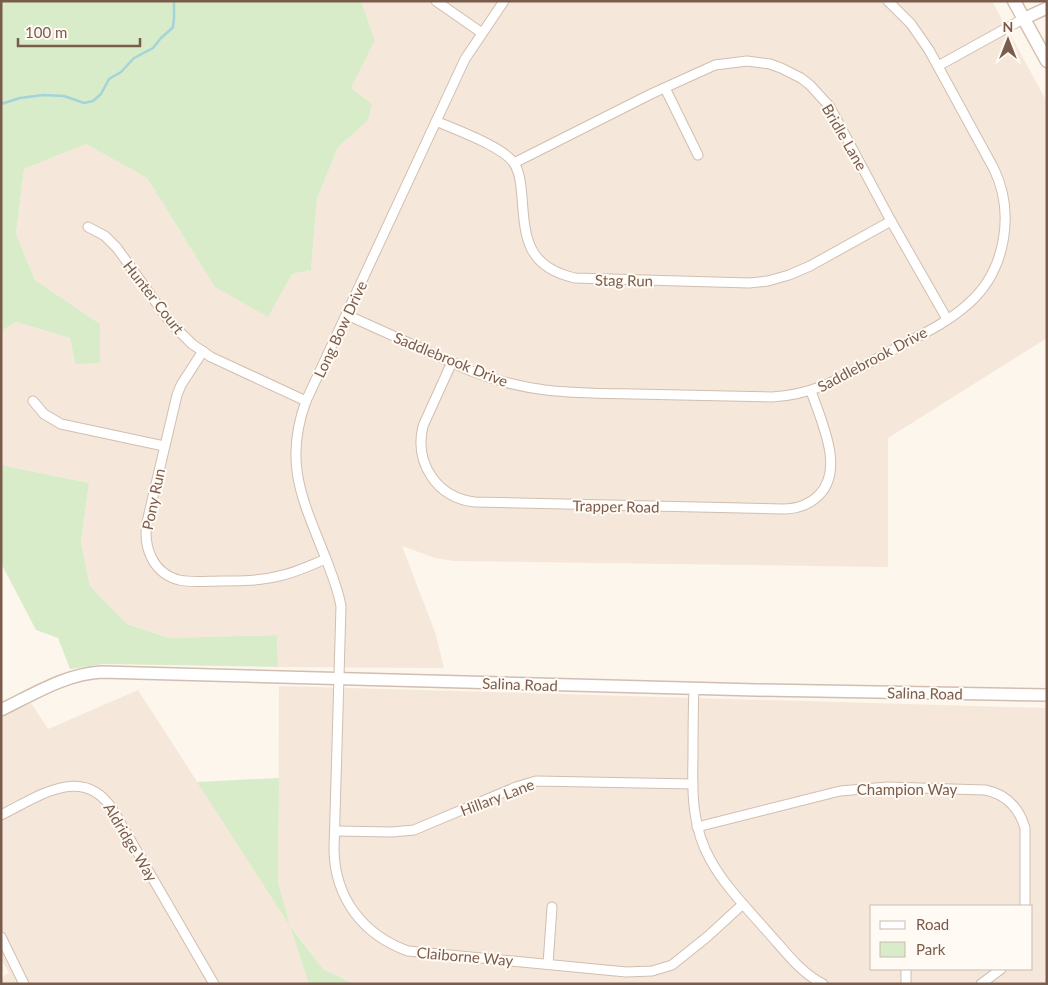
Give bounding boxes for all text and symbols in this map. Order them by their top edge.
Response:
scale bar [18,15,140,47]
north arrow [983,15,1033,65]
text: N [1003,18,1013,35]
text: 100 m [25,23,67,41]
street label: Bridle Lane [819,101,871,173]
street label: Hunter Court [120,257,188,338]
street label: Stag Run [595,270,653,290]
street label: Long Bow Drive [310,278,370,380]
street label: Saddlebrook Drive [814,322,930,395]
street label: Saddlebrook Drive [391,328,511,390]
street label: Pony Run [138,467,168,531]
street label: Trapper Road [572,496,660,516]
street label: Salina Road [482,674,558,694]
street label: Salina Road [887,683,963,703]
street label: Hillary Lane [458,775,537,819]
street label: Champion Way [857,780,957,798]
street label: Aldridge Way [101,799,162,885]
legend [870,905,1033,970]
text: Road [916,915,949,933]
text: Park [916,940,946,958]
street label: Claiborne Way [416,943,514,969]

